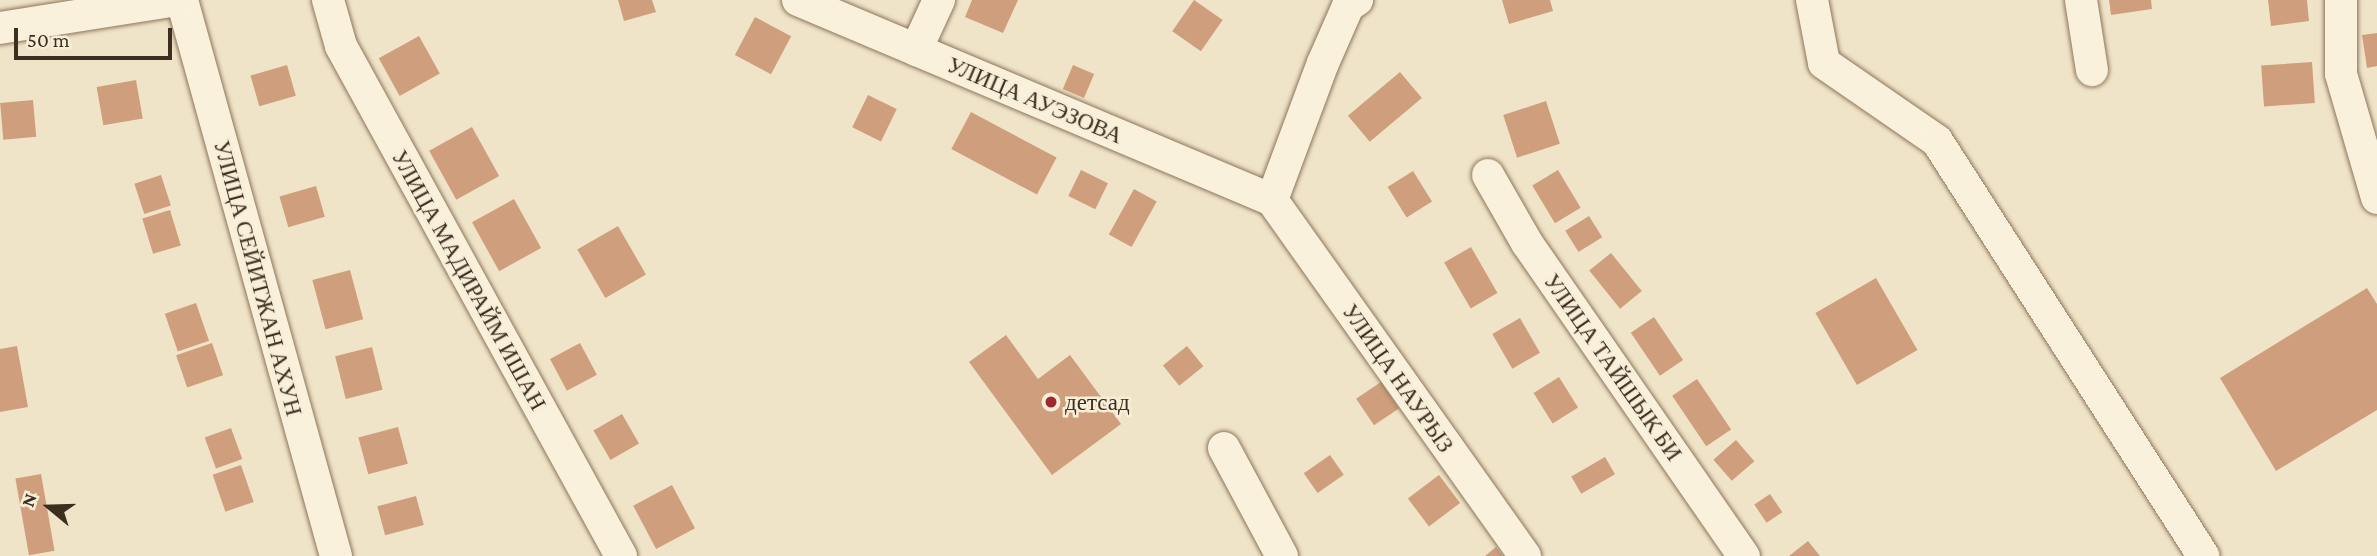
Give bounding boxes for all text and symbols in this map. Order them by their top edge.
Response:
scale bar [18,14,175,58]
text: 50 m [27,28,70,52]
street label: УЛИЦА АУЭЗОВА [943,51,1127,149]
street label: УЛИЦА СЕЙИТЖАН АХУН [208,137,308,419]
street label: УЛИЦА МАДИРАЙМ ИШАН [386,145,552,415]
street label: УЛИЦА ТАЙШЫК БИ [1538,268,1688,466]
street label: УЛИЦА НАУРЫЗ [1336,298,1460,458]
place label: детсад [1065,388,1130,416]
marker: детсад [1043,394,1059,410]
north arrow [14,472,84,542]
text: N [17,490,41,510]

